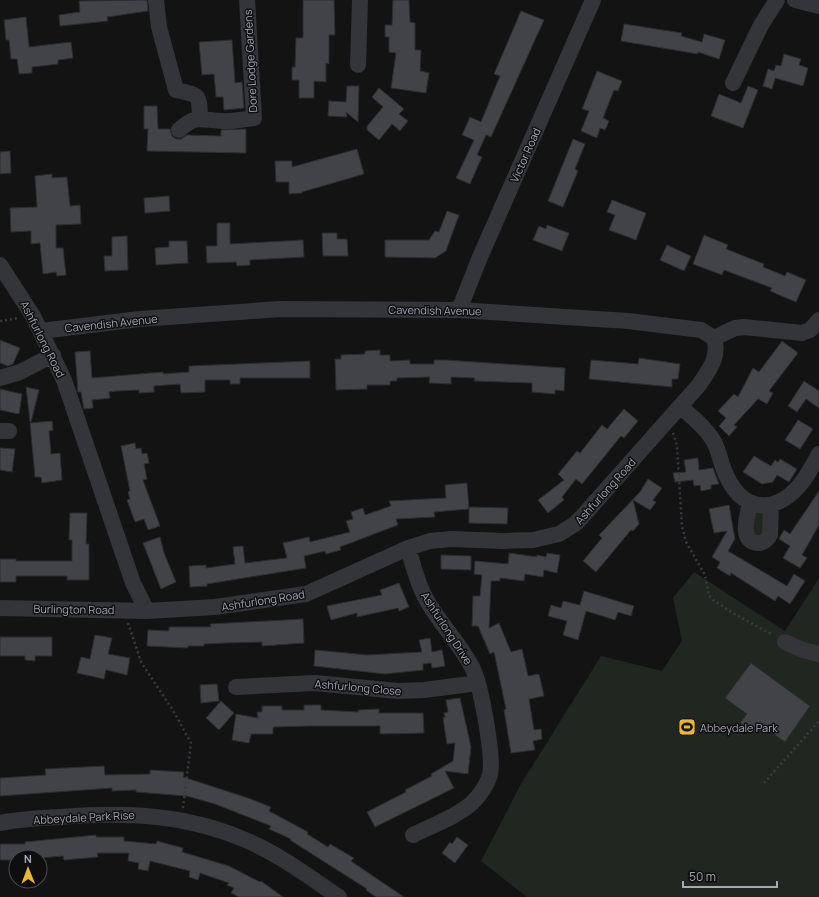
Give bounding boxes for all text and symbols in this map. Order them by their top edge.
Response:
street label: Dore Lodge Gardens [240,9,260,113]
street label: Victor Road [506,125,544,185]
street label: Ashfurlong Road [17,298,69,380]
street label: Cavendish Avenue [388,302,482,318]
street label: Cavendish Avenue [64,311,159,335]
street label: Ashfurlong Road [571,455,639,527]
street label: Ashfurlong Road [220,586,306,614]
street label: Ashfurlong Drive [418,589,476,668]
street label: Burlington Road [33,601,115,617]
street label: Ashfurlong Close [314,676,403,698]
sports icon: Abbeydale Park [677,717,697,737]
place label: Abbeydale Park [700,720,778,735]
street label: Abbeydale Park Rise [33,807,136,827]
north arrow [8,849,48,889]
text: N [24,851,32,866]
scale bar [683,863,777,889]
text: 50 m [689,868,716,885]

